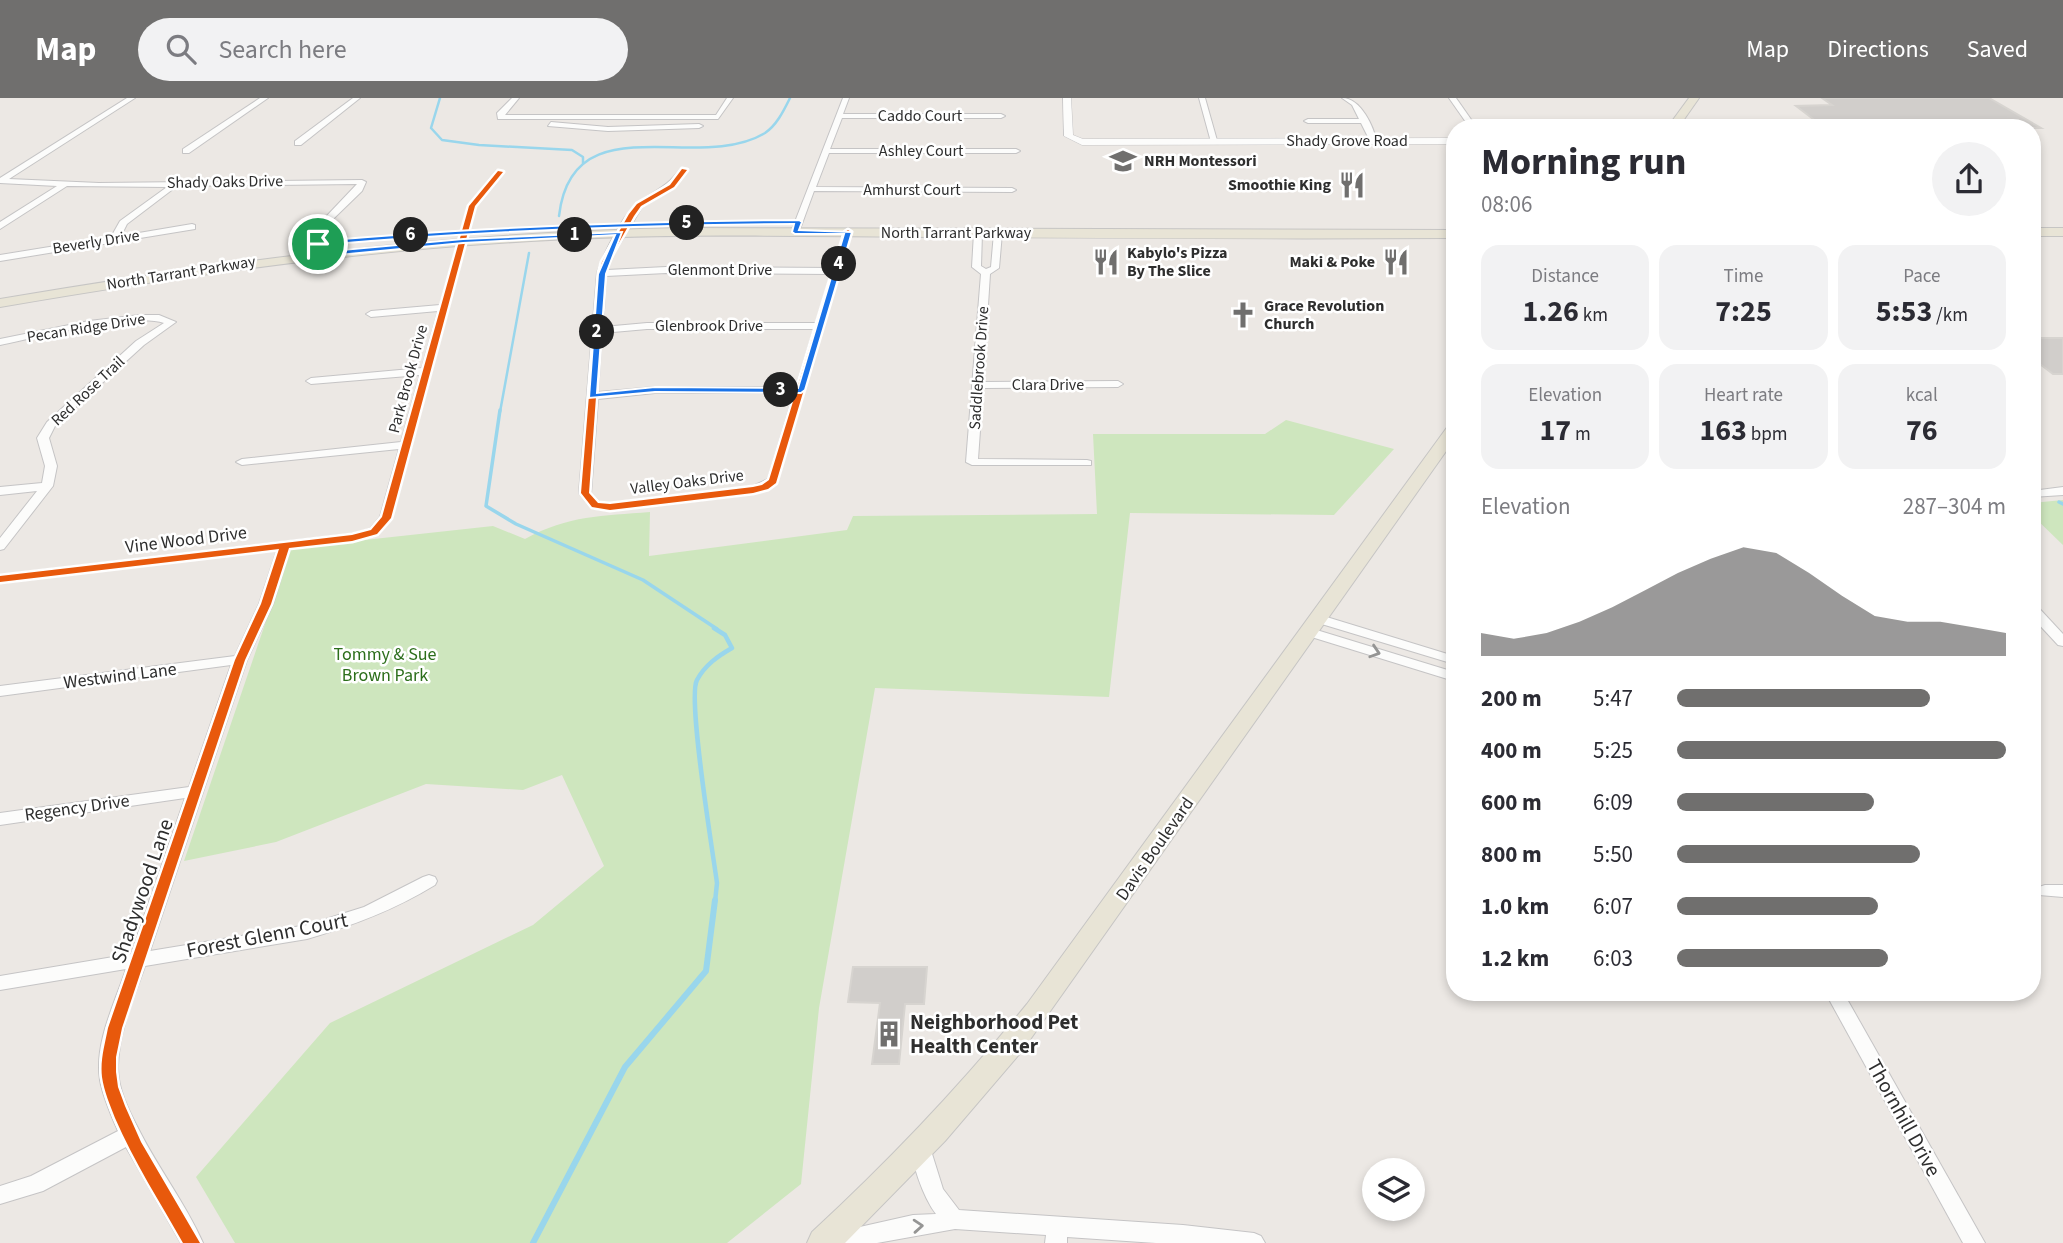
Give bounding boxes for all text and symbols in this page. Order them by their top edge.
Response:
search box [138,18,628,81]
text: Map [35,26,96,73]
icon: search [162,30,200,68]
text: Search here [218,31,347,68]
text: Map [1746,32,1789,67]
text: Directions [1827,32,1929,67]
text: Saved [1967,32,2028,67]
street label: Caddo Court [878,105,963,127]
street label: Shady Grove Road [1286,130,1408,152]
text: Morning run [1481,135,1686,189]
street label: Ashley Court [879,140,964,162]
button: share [1932,142,2006,216]
school or university icon: NRH Montessori [1108,146,1138,176]
place label: NRH Montessori [1144,150,1257,172]
street label: Shady Oaks Drive [167,170,283,194]
restaurant icon: Smoothie King [1337,170,1367,200]
place label: Smoothie King [1228,174,1331,196]
street label: Amhurst Court [863,179,961,201]
text: 08:06 [1481,188,1532,221]
pin: 5 [670,206,704,240]
text: 5 [681,209,692,236]
pin [288,214,348,274]
pin: 6 [394,218,428,252]
pin: 1 [558,218,592,252]
text: 6 [405,221,416,248]
text: 1 [569,221,580,248]
street label: North Tarrant Parkway [881,222,1032,244]
street label: Beverly Drive [51,224,141,260]
icon: arrive [299,225,337,263]
place label: Kabylo's Pizza By The Slice [1127,242,1228,282]
pin: 4 [822,246,856,282]
restaurant icon: Kabylo's Pizza By The Slice [1091,247,1121,277]
restaurant icon: Maki & Poke [1381,247,1411,277]
street label: North Tarrant Parkway [105,250,257,296]
text: 4 [833,250,844,277]
place label: Maki & Poke [1289,251,1375,273]
street label: Glenmont Drive [668,259,772,281]
text: Distance [1531,263,1599,290]
text: Time [1723,263,1764,290]
text: Pace [1903,263,1940,290]
text: 1.26 [1522,290,1579,333]
text: 7:25 [1715,290,1772,333]
text: 5:53 [1876,290,1932,333]
place label: Grace Revolution Church [1264,295,1384,335]
church icon: Grace Revolution Church [1228,300,1258,330]
text: km [1579,302,1608,329]
text: /km [1932,302,1968,329]
street label: Saddlebrook Drive [964,305,994,430]
street label: Pecan Ridge Drive [25,308,147,348]
pin: 2 [580,314,614,350]
street label: Glenbrook Drive [655,315,763,337]
text: 2 [591,318,602,345]
street label: Park Brook Drive [383,322,433,435]
street label: Red Rose Trail [46,351,130,431]
pin: 3 [764,372,798,408]
street label: Clara Drive [1012,374,1084,396]
text: 3 [775,376,786,403]
text: Elevation [1528,382,1602,409]
text: Heart rate [1704,382,1783,409]
text: kcal [1906,382,1938,409]
text: 17 [1540,409,1571,452]
text: 163 [1699,409,1747,452]
text: 76 [1906,409,1938,452]
text: m [1571,421,1591,448]
text: bpm [1747,421,1788,448]
street label: Valley Oaks Drive [629,464,745,500]
text: Elevation [1481,490,1571,523]
text: 287–304 m [1903,490,2006,523]
street label: Vine Wood Drive [124,520,248,560]
park label: Tommy & Sue Brown Park [334,642,437,688]
one-way arrow [1369,644,1381,658]
street label: Westwind Lane [62,657,178,695]
text: 200 m [1481,682,1542,715]
text: 5:47 [1593,682,1633,715]
text: 400 m [1481,734,1542,767]
text: 5:25 [1593,734,1633,767]
text: 600 m [1481,786,1542,819]
text: 6:09 [1593,786,1633,819]
street label: Regency Drive [23,788,131,828]
street label: Davis Boulevard [1110,792,1200,906]
street label: Shadywood Lane [103,815,181,967]
text: 800 m [1481,838,1542,871]
text: 5:50 [1593,838,1633,871]
text: 1.0 km [1481,890,1549,923]
text: 6:07 [1593,890,1633,923]
street label: Forest Glenn Court [184,905,350,965]
text: 1.2 km [1481,942,1549,975]
text: 6:03 [1593,942,1633,975]
place label: Neighborhood Pet Health Center [910,1007,1078,1061]
building icon: Neighborhood Pet Health Center [874,1019,904,1049]
street label: Thornhill Drive [1859,1054,1949,1182]
map controls [1362,1158,1425,1221]
button: layers [1362,1158,1425,1221]
one-way arrow [913,1219,924,1234]

